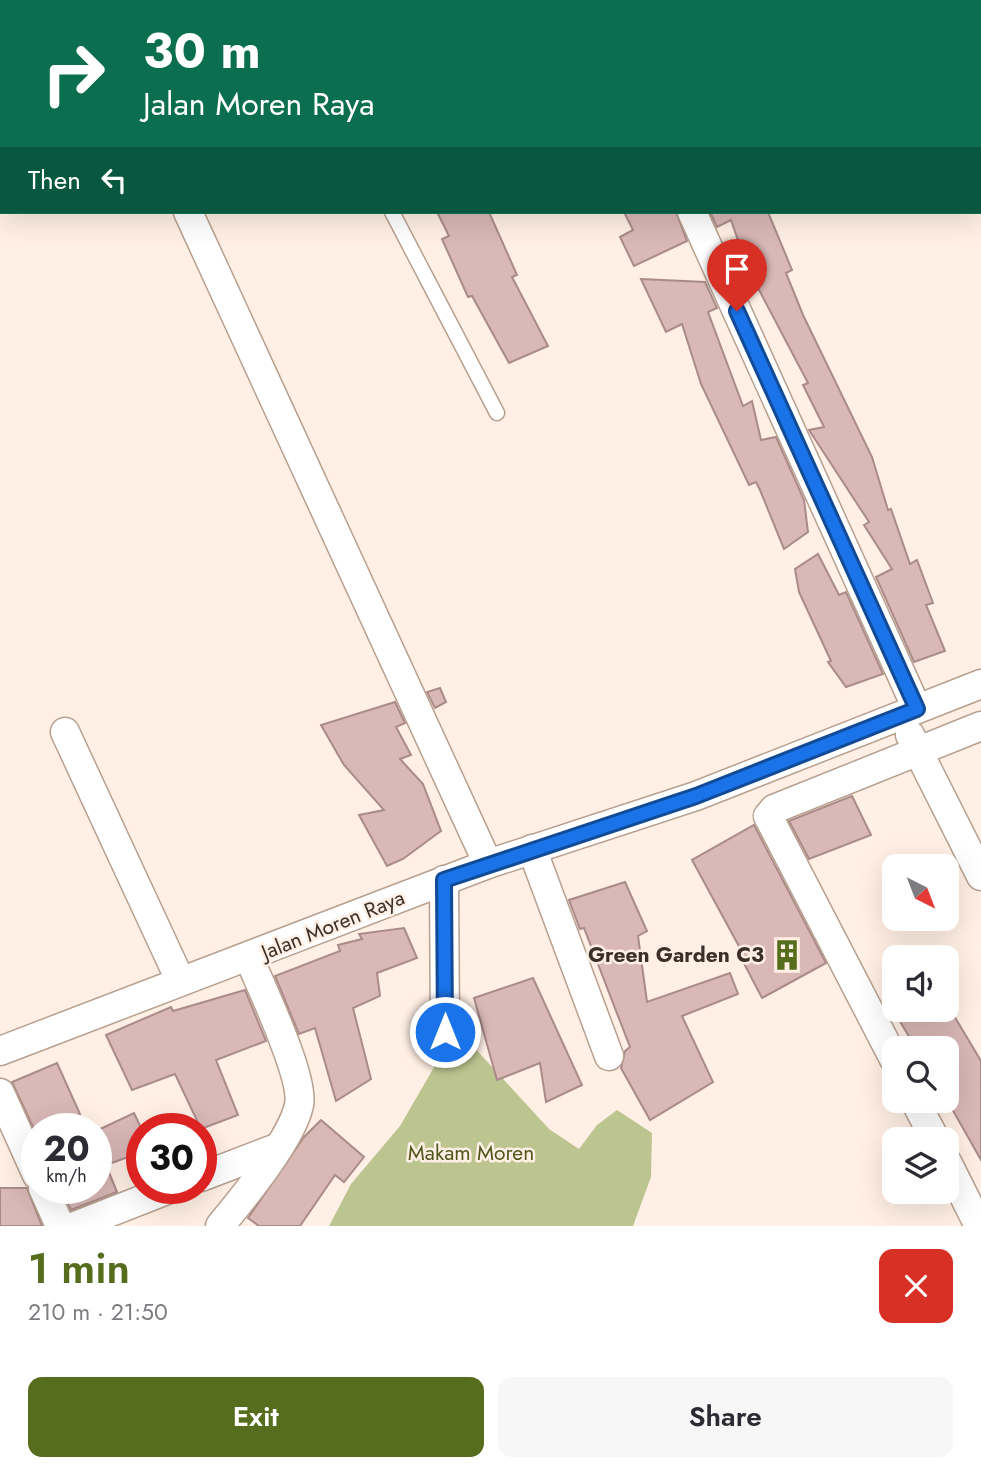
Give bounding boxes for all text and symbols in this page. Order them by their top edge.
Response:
text: 30 m [143,16,261,86]
icon: right [28,28,119,119]
text: Jalan Moren Raya [143,81,375,127]
text: Then [28,161,81,199]
icon: left [95,161,133,199]
pin [707,239,767,311]
icon: arrive [718,250,756,288]
north arrow [882,854,959,931]
map controls [882,854,959,1204]
street label: Jalan Moren Raya [254,883,409,969]
building icon: Green Garden C3 [770,938,804,972]
place label: Green Garden C3 [588,940,764,970]
button: sound [882,945,959,1022]
position arrow [408,995,482,1069]
button: search [882,1036,959,1113]
speed limit sign: 30 [126,1113,217,1204]
text: 20 [43,1124,90,1174]
button: layers [882,1127,959,1204]
park label: Makam Moren [408,1138,534,1168]
text: km/h [46,1163,87,1189]
text: 1 min [28,1238,130,1299]
button: close [879,1249,953,1323]
text: 210 m · 21:50 [28,1295,168,1329]
button: Exit [28,1377,484,1457]
button: Share [498,1377,953,1457]

